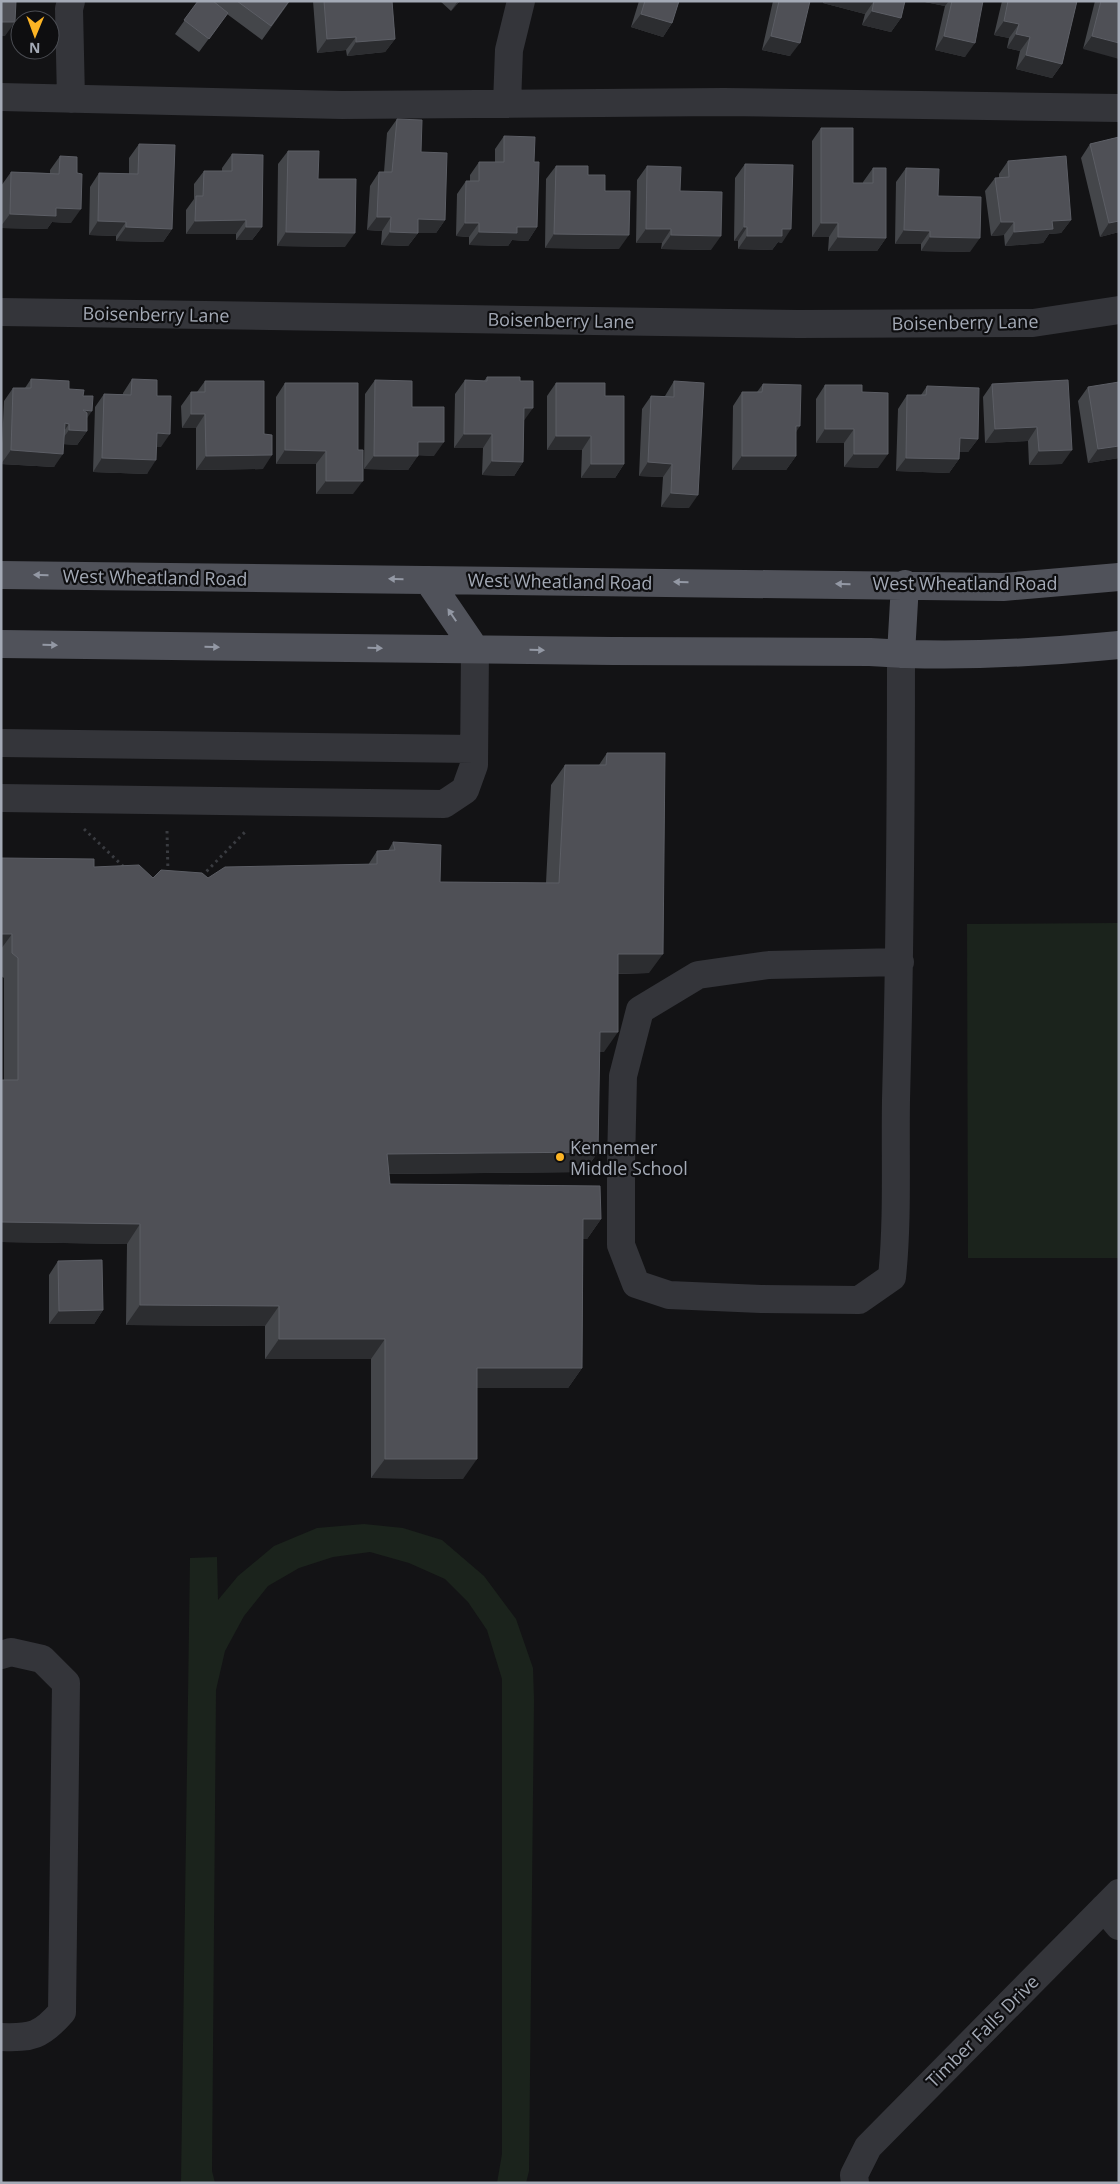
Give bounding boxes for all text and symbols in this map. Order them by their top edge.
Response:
north arrow [10,10,60,60]
text: N [29,39,41,58]
street label: Boisenberry Lane [82,301,230,327]
street label: Boisenberry Lane [487,307,635,333]
street label: Boisenberry Lane [891,309,1039,335]
street label: West Wheatland Road [62,563,248,591]
street label: West Wheatland Road [467,567,653,595]
one-way arrow [32,571,48,579]
street label: West Wheatland Road [873,571,1057,595]
one-way arrow [387,575,403,583]
one-way arrow [672,578,688,586]
one-way arrow [835,580,851,588]
one-way arrow [447,608,457,621]
one-way arrow [42,641,58,649]
one-way arrow [205,643,221,651]
one-way arrow [367,644,383,652]
one-way arrow [530,646,546,654]
place label: Kennemer Middle School [570,1135,688,1180]
marker: Kennemer Middle School [554,1151,566,1163]
street label: Timber Falls Drive [920,1969,1044,2093]

